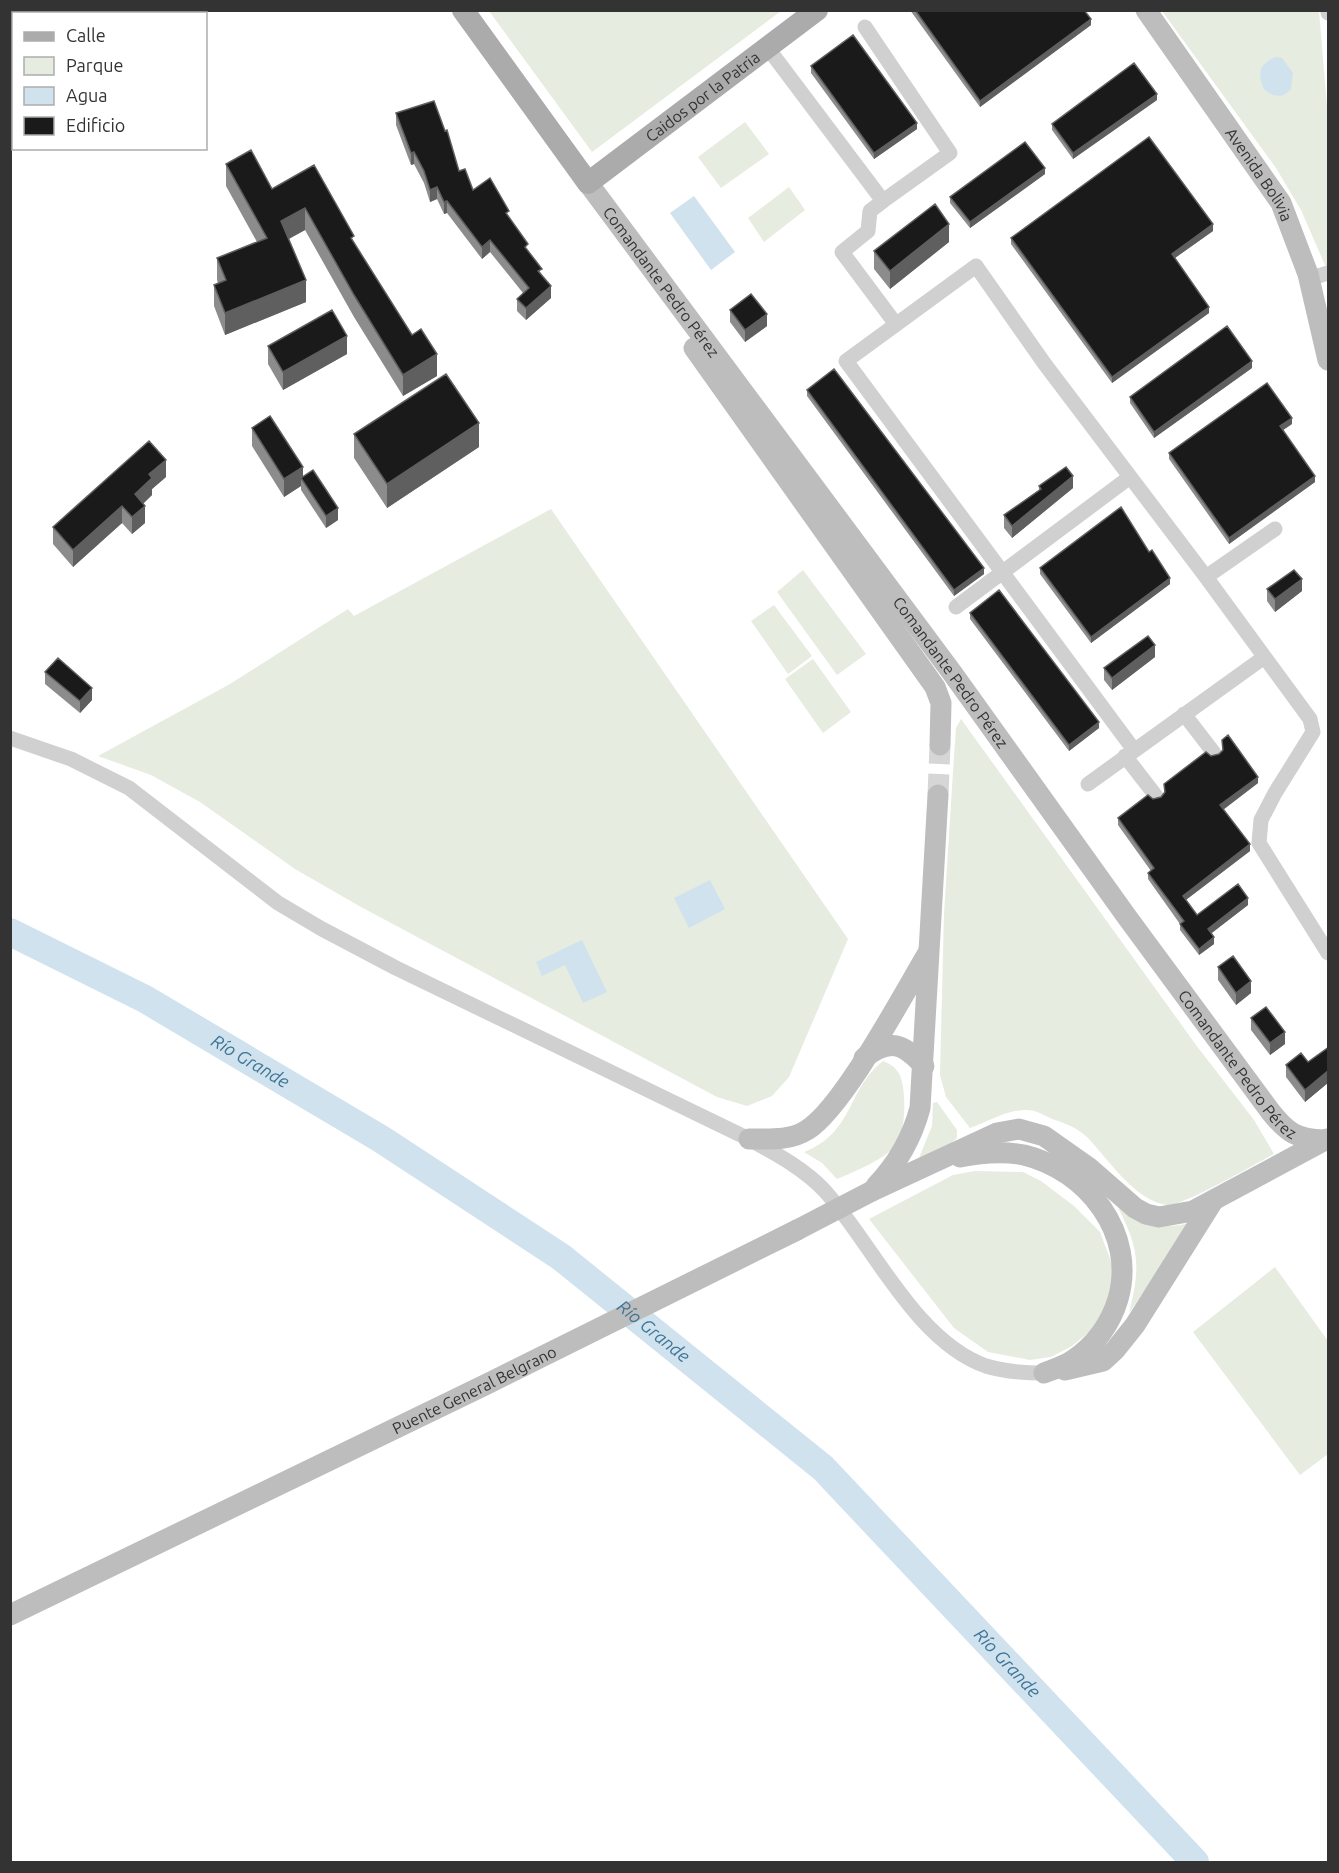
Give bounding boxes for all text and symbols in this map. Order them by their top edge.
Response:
legend [12,12,207,150]
text: Calle [66,25,106,45]
street label: Caidos por la Patria [642,48,763,145]
text: Parque [66,55,123,75]
text: Agua [66,85,108,105]
text: Edificio [66,115,125,135]
street label: Avenida Bolivia [1222,124,1296,224]
street label: Comandante Pedro Pérez [600,203,723,360]
street label: Comandante Pedro Pérez [890,593,1012,751]
street label: Comandante Pedro Pérez [1175,986,1300,1142]
water label: Río Grande [208,1030,293,1091]
water label: Río Grande [614,1296,694,1366]
street label: Puente General Belgrano [389,1342,559,1437]
water label: Río Grande [971,1624,1045,1701]

